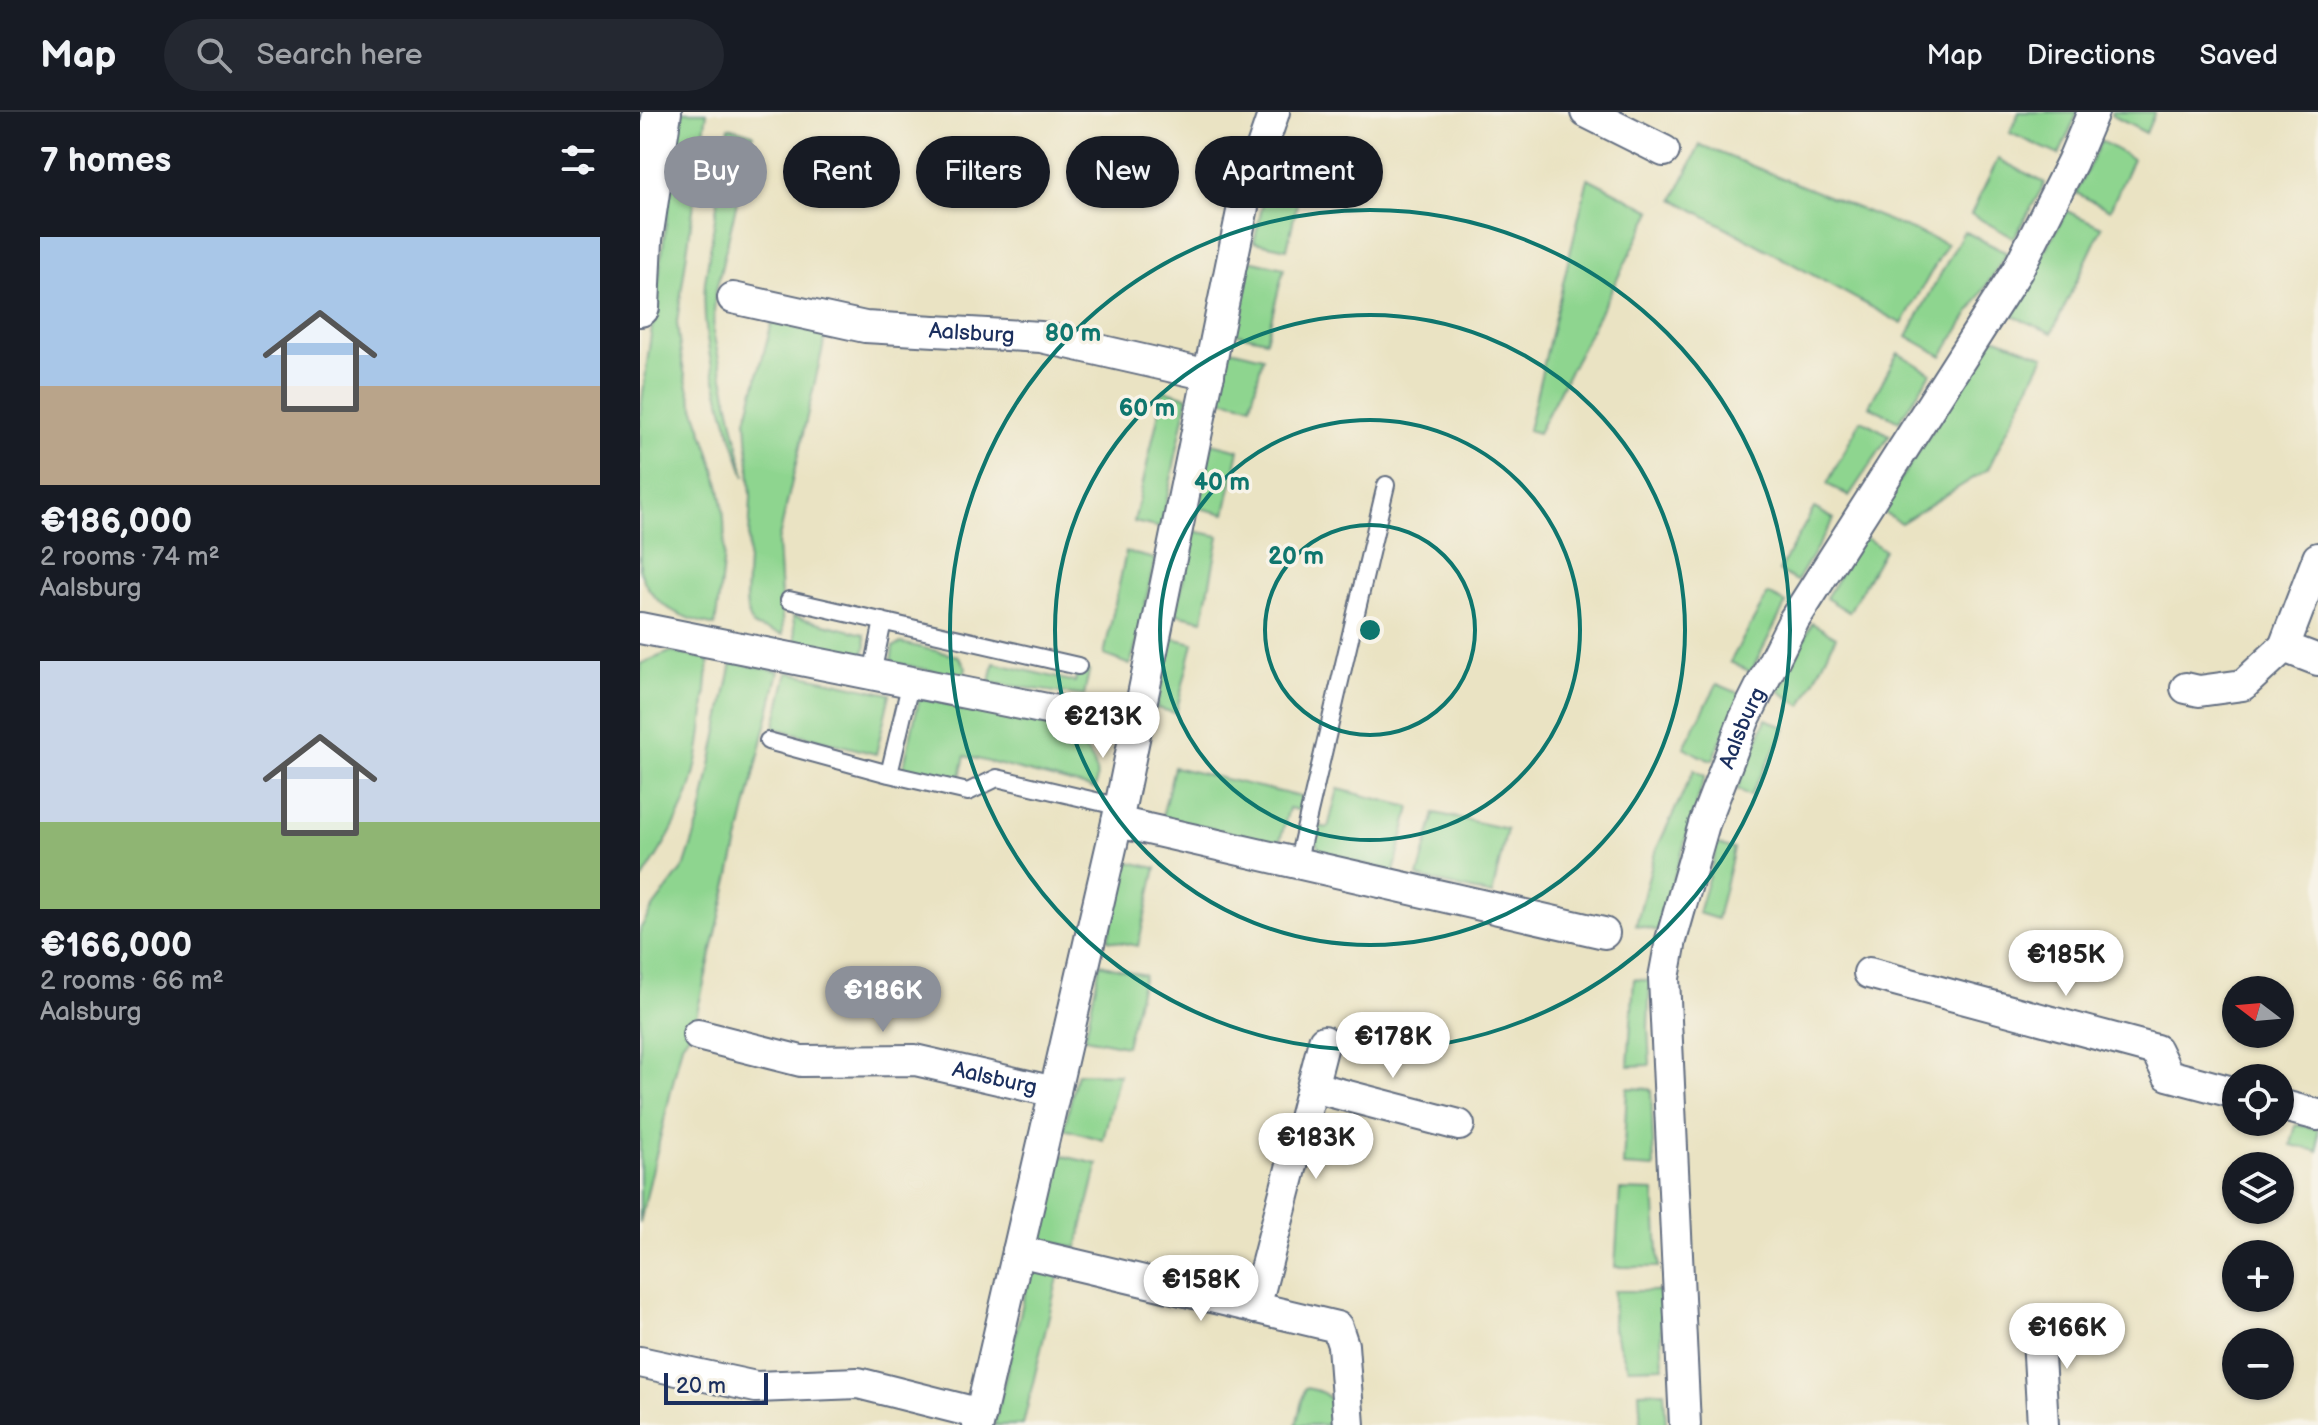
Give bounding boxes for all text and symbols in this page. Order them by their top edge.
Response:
search box [164,19,724,91]
text: Map [40,33,116,78]
icon: search [192,33,236,77]
text: Search here [256,37,423,73]
text: Map [1926,39,1983,72]
text: Directions [2027,39,2155,72]
text: Saved [2199,39,2278,72]
chip: Buy [664,136,767,208]
chip: Rent [783,136,900,208]
chip: Filters [916,136,1050,208]
chip: New [1066,136,1179,208]
chip: Apartment [1195,136,1383,208]
icon: filters [556,138,600,182]
text: 7 homes [40,140,171,181]
icon: home [248,289,392,433]
street label: Aalsburg [928,317,1015,349]
text: 80 m [1045,319,1101,348]
text: 60 m [1119,394,1175,423]
text: 40 m [1194,468,1250,497]
text: €186,000 [40,501,192,542]
text: 2 rooms · 74 m² [40,542,220,573]
text: 20 m [1268,542,1324,571]
text: Aalsburg [40,573,141,604]
centre of rings [1356,616,1384,644]
street label: Aalsburg [1713,683,1772,773]
pin: €213K [1047,692,1159,760]
text: €213K [1064,702,1142,733]
icon: home [248,713,392,857]
text: €166,000 [40,925,192,966]
pin: €185K [2010,930,2122,998]
text: €185K [2027,940,2105,971]
text: 2 rooms · 66 m² [40,966,224,997]
pin: €186K [827,966,939,1034]
text: €186K [843,976,923,1007]
north arrow [2222,976,2294,1048]
map controls [2222,976,2294,1400]
text: Aalsburg [40,997,141,1028]
pin: €178K [1337,1012,1449,1080]
text: €178K [1354,1022,1432,1053]
street label: Aalsburg [950,1055,1040,1101]
button: locate [2222,1064,2294,1136]
pin: €183K [1260,1113,1372,1181]
text: €183K [1276,1123,1356,1154]
button: layers [2222,1152,2294,1224]
button: + [2222,1240,2294,1312]
pin: €158K [1145,1255,1257,1323]
text: €158K [1162,1265,1240,1296]
pin: €166K [2011,1303,2123,1371]
text: €166K [2027,1313,2107,1344]
button: − [2222,1328,2294,1400]
scale bar [664,1369,768,1405]
text: 20 m [676,1373,726,1400]

